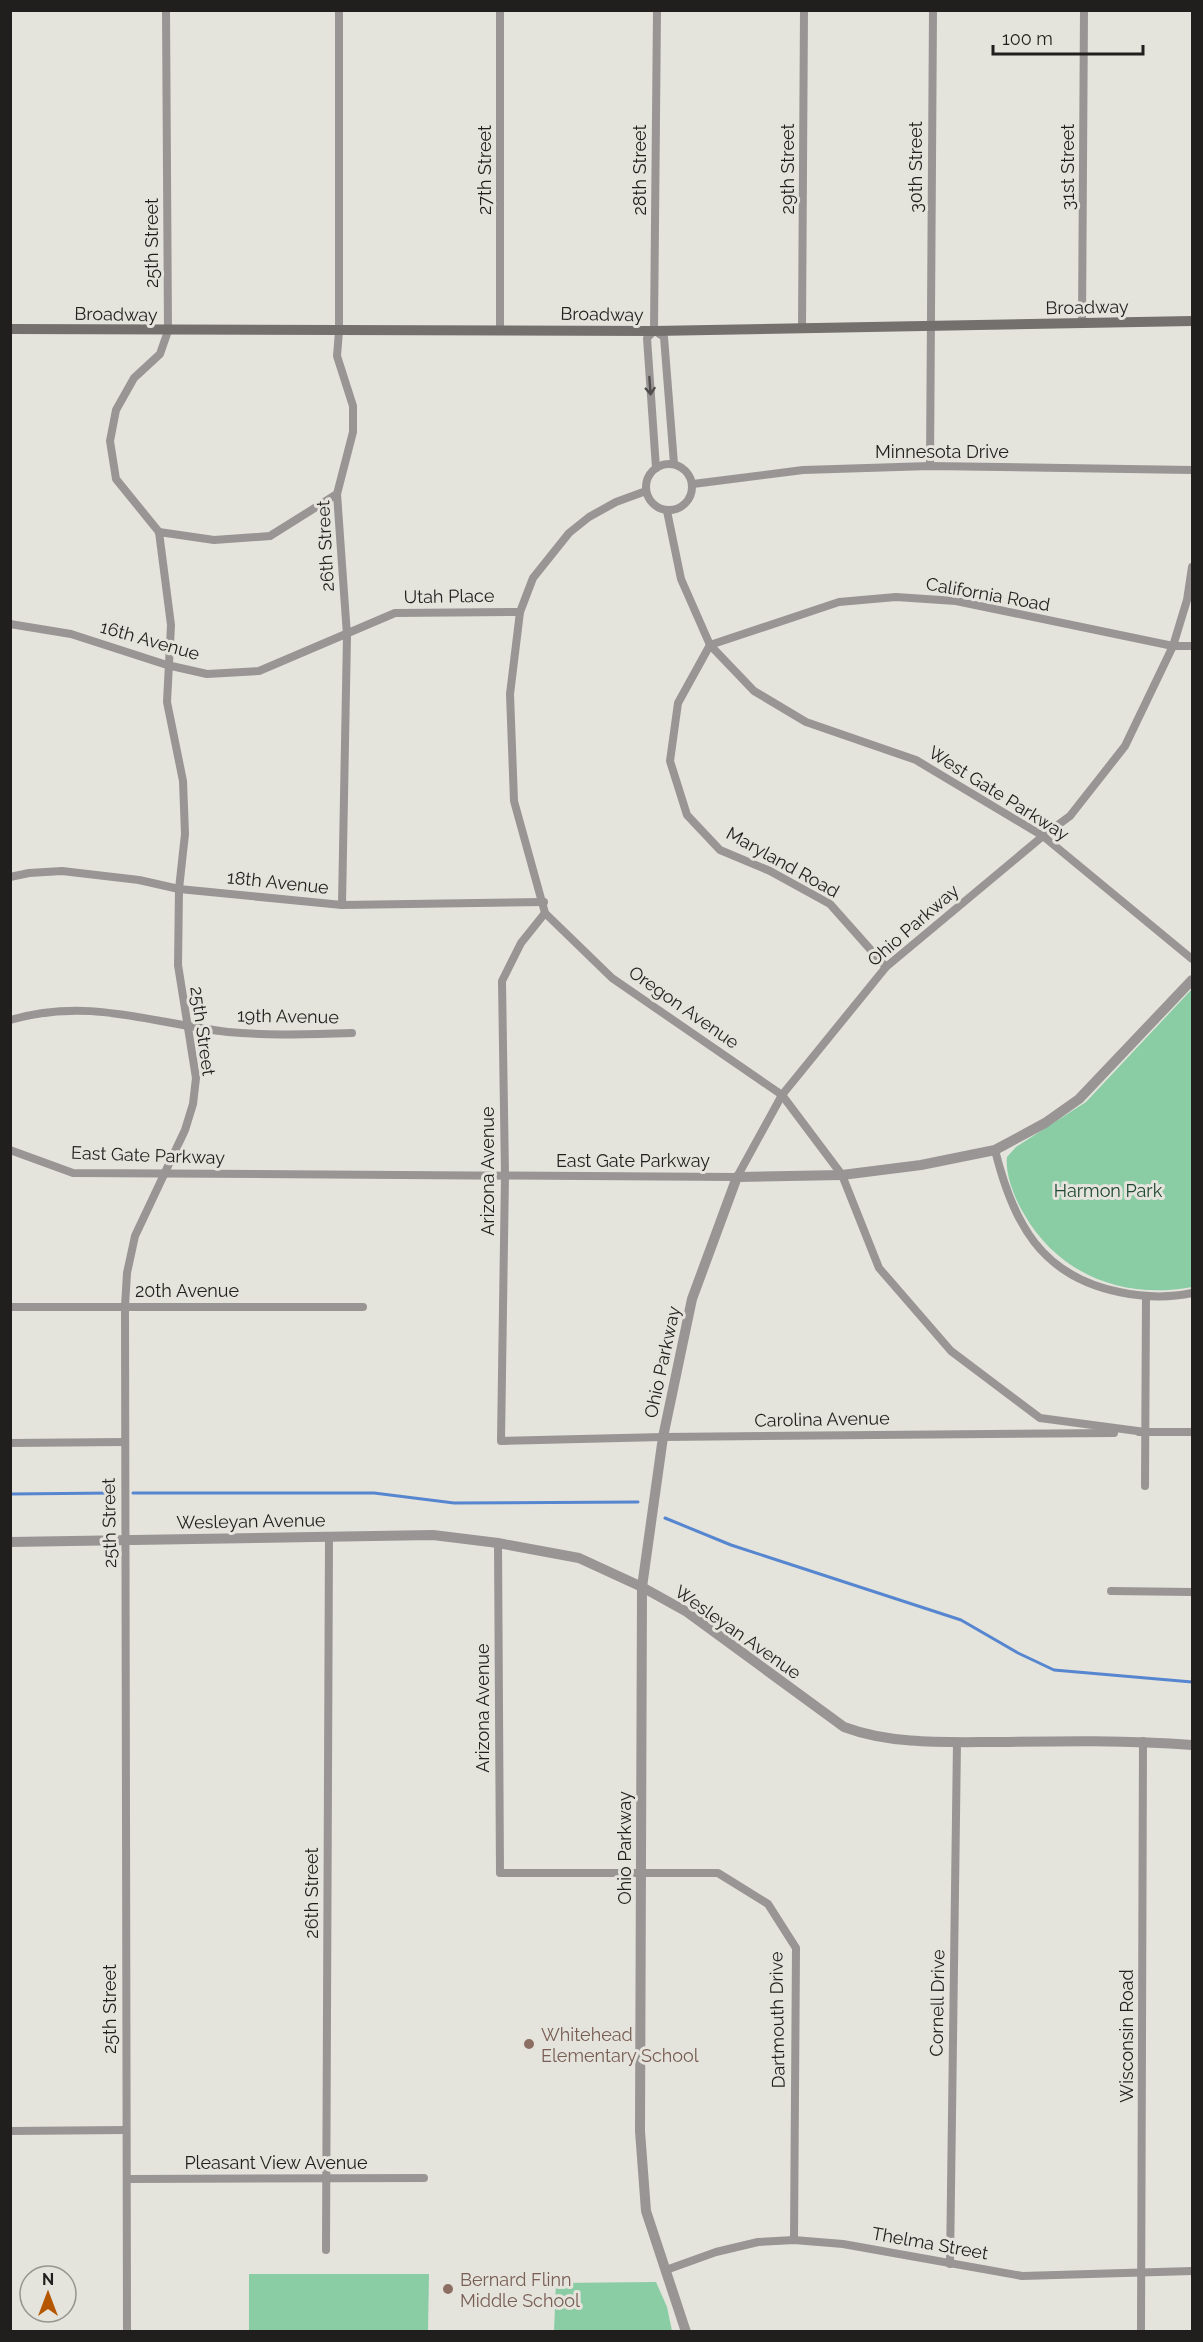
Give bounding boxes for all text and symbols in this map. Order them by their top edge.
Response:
scale bar [993,18,1143,56]
text: 100 m [1002,28,1053,49]
street label: 30th Street [905,121,926,213]
street label: 28th Street [629,124,650,216]
street label: 29th Street [777,124,798,214]
street label: 31st Street [1057,124,1078,210]
street label: 27th Street [474,125,495,215]
street label: 25th Street [141,198,162,288]
street label: Broadway [1045,296,1129,318]
street label: Broadway [74,303,158,325]
street label: Broadway [560,303,644,325]
one-way arrow [645,376,656,395]
street label: Minnesota Drive [875,441,1009,462]
street label: 26th Street [312,500,338,592]
street label: California Road [924,573,1052,615]
street label: Utah Place [403,585,495,607]
street label: 16th Avenue [98,616,202,664]
street label: West Gate Parkway [925,741,1073,845]
street label: Maryland Road [723,822,843,902]
street label: 18th Avenue [226,866,330,898]
street label: Ohio Parkway [863,880,963,970]
street label: Oregon Avenue [625,961,743,1053]
street label: 25th Street [186,985,220,1077]
street label: 19th Avenue [237,1005,340,1027]
street label: Arizona Avenue [477,1106,498,1236]
street label: East Gate Parkway [71,1142,226,1168]
street label: East Gate Parkway [556,1150,710,1171]
park label: Harmon Park [1054,1180,1163,1201]
street label: 20th Avenue [135,1280,239,1301]
street label: Ohio Parkway [640,1304,684,1420]
street label: Carolina Avenue [754,1407,890,1431]
street label: 25th Street [98,1478,120,1568]
street label: Wesleyan Avenue [176,1509,326,1533]
street label: Wesleyan Avenue [671,1581,805,1684]
street label: Arizona Avenue [472,1643,493,1773]
street label: Ohio Parkway [614,1791,635,1905]
street label: 26th Street [301,1847,322,1939]
street label: Cornell Drive [926,1949,948,2057]
street label: Dartmouth Drive [765,1951,789,2089]
street label: 25th Street [99,1964,120,2054]
street label: Wisconsin Road [1116,1969,1137,2103]
place label: Whitehead Elementary School [541,2024,699,2066]
marker: Whitehead Elementary School [522,2037,536,2051]
street label: Pleasant View Avenue [184,2152,368,2173]
street label: Thelma Street [870,2222,990,2264]
north arrow [18,2264,78,2324]
place label: Bernard Flinn Middle School [460,2269,580,2311]
text: N [42,2270,54,2289]
marker: Bernard Flinn Middle School [441,2282,455,2296]

